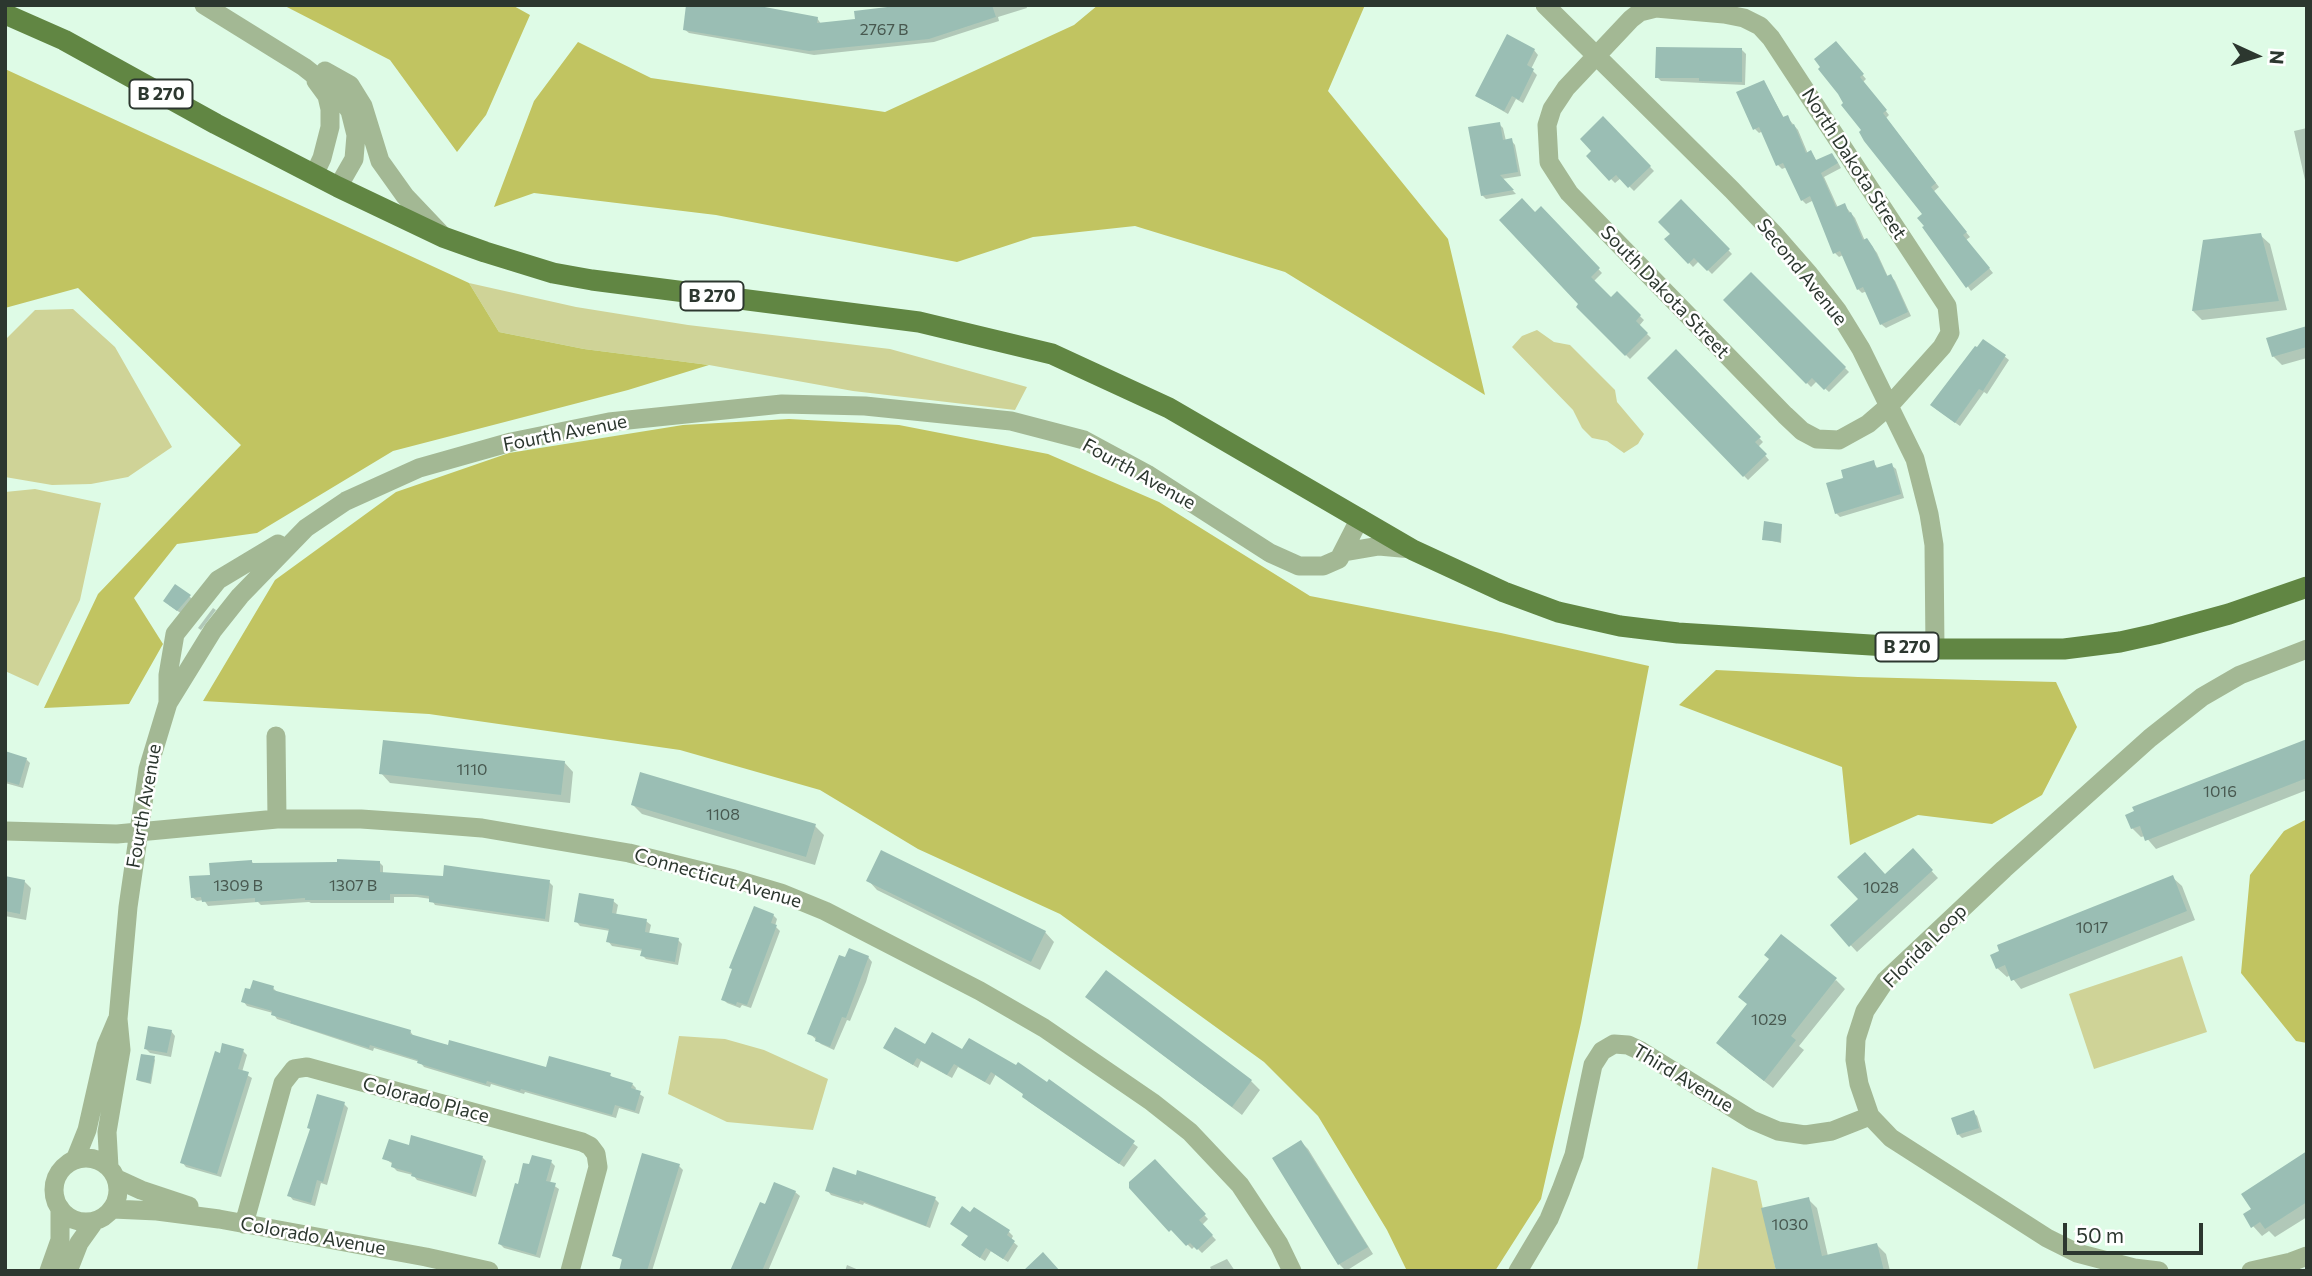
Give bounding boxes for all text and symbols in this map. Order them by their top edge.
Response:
house number: 2767 B [860,20,908,40]
north arrow [2221,21,2291,91]
text: N [2265,50,2289,65]
road number: B 270 [130,80,192,108]
street label: North Dakota Street [1797,84,1911,244]
street label: Second Avenue [1752,214,1852,330]
street label: South Dakota Street [1596,221,1734,363]
road number: B 270 [680,282,744,310]
street label: Fourth Avenue [501,410,629,456]
street label: Fourth Avenue [1079,434,1199,514]
road number: B 270 [1876,632,1938,662]
street label: Fourth Avenue [122,742,166,870]
house number: 1110 [457,760,487,780]
house number: 1016 [2203,782,2237,802]
house number: 1108 [706,805,740,825]
street label: Connecticut Avenue [632,843,804,913]
house number: 1309 B [213,876,263,896]
house number: 1307 B [329,876,377,896]
house number: 1028 [1863,878,1899,898]
street label: Florida Loop [1878,899,1972,993]
house number: 1017 [2076,918,2108,938]
house number: 1029 [1751,1010,1787,1030]
street label: Third Avenue [1629,1039,1737,1117]
street label: Colorado Place [360,1072,492,1128]
scale bar [2067,1210,2207,1254]
street label: Colorado Avenue [239,1212,387,1260]
house number: 1030 [1772,1215,1808,1235]
text: 50 m [2076,1222,2124,1247]

